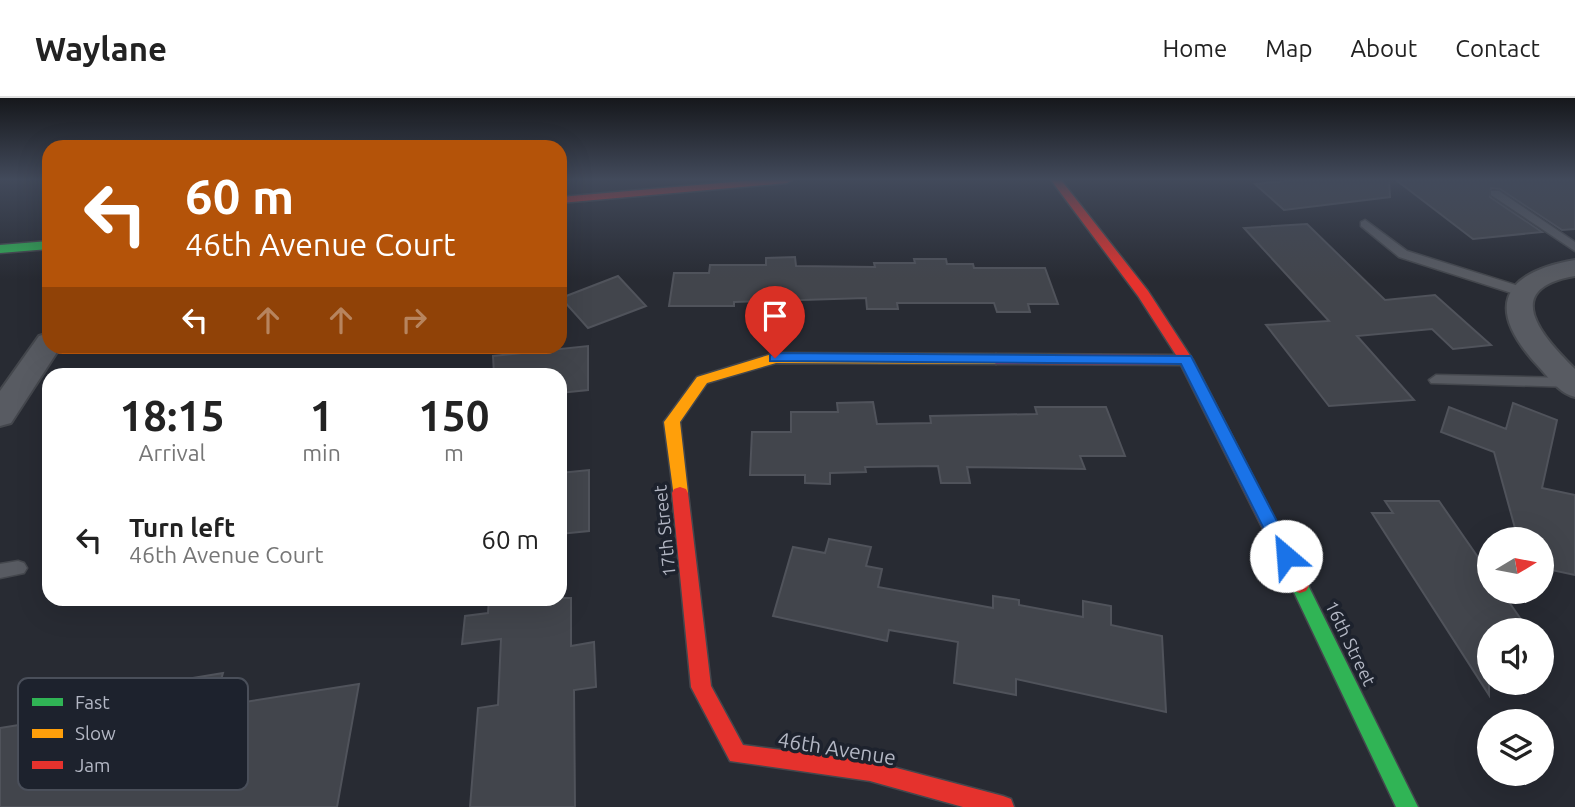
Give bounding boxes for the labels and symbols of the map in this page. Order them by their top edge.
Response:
pin [745,286,805,358]
street label: 17th Street [649,484,679,578]
position arrow [1249,519,1323,593]
north arrow [1477,527,1554,604]
street label: 16th Street [1322,597,1380,689]
legend [18,678,248,790]
text: Fast [75,691,110,713]
text: Slow [75,722,116,744]
street label: 46th Avenue [776,727,898,769]
text: Jam [75,754,111,776]

